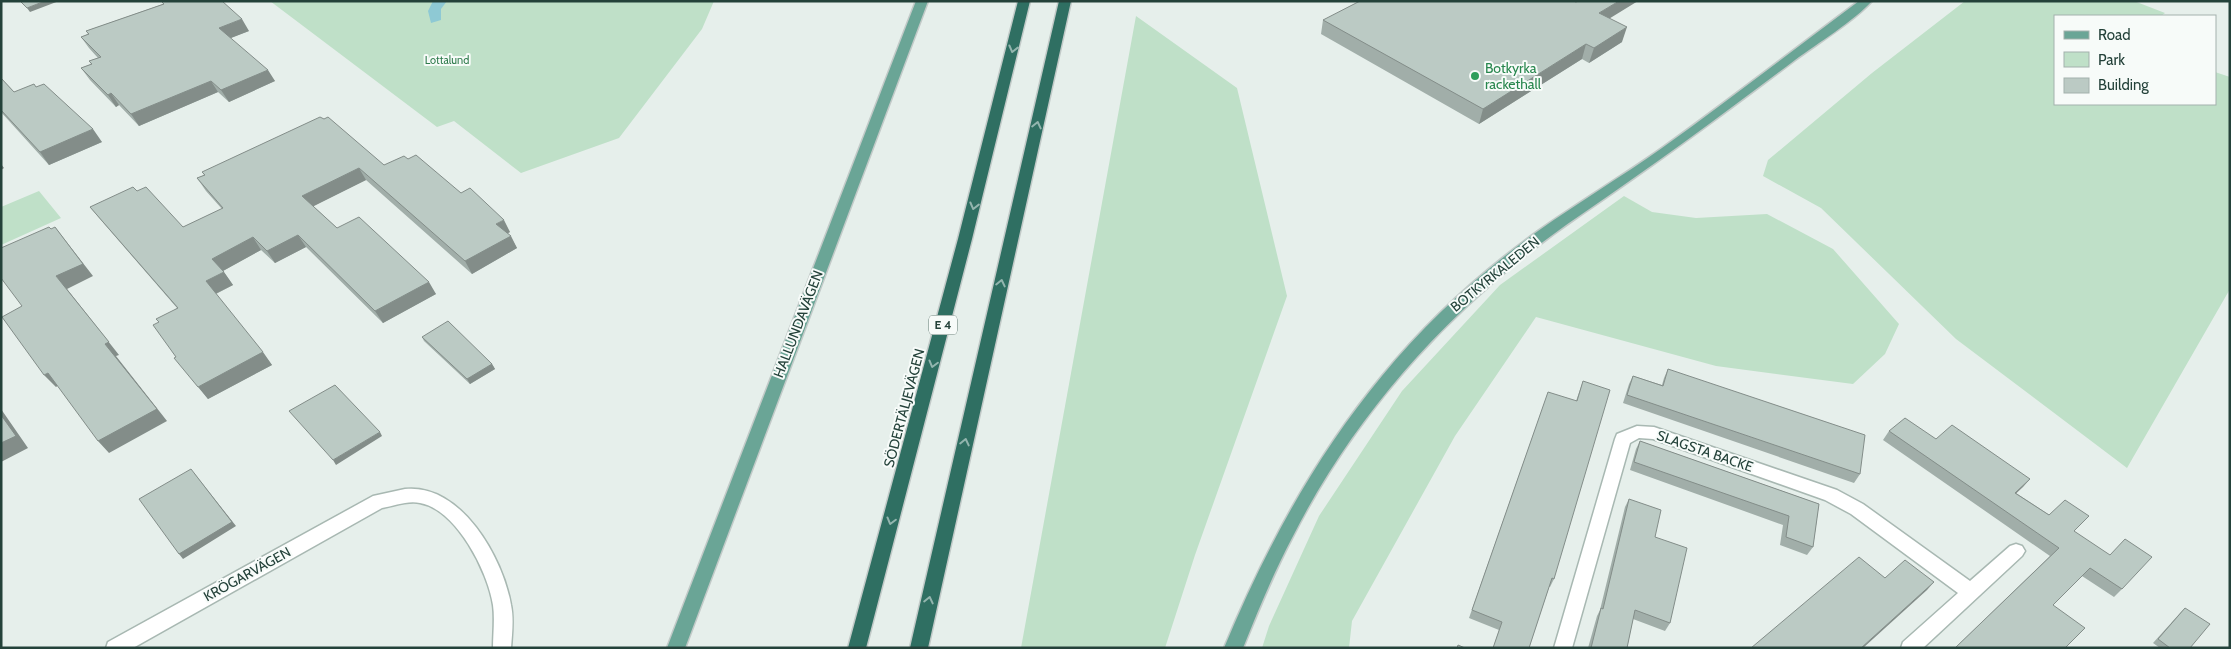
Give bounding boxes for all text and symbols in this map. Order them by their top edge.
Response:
legend [2054,15,2216,105]
text: Road [2098,26,2131,44]
one-way arrow [1008,44,1019,53]
text: Park [2098,51,2125,69]
park label: Lottalund [425,53,469,67]
place label: Botkyrka rackethall [1485,59,1542,93]
marker: Botkyrka rackethall [1469,70,1481,82]
text: Building [2098,76,2149,94]
one-way arrow [1031,120,1042,129]
one-way arrow [969,202,979,210]
street label: BOTKYRKALEDEN [1447,232,1543,316]
street label: HALLUNDAVÄGEN [769,268,827,380]
one-way arrow [995,279,1006,288]
road number: E 4 [929,316,957,334]
street label: SÖDERTÄLJEVÄGEN [879,347,929,469]
one-way arrow [928,359,938,367]
street label: SLAGSTA BACKE [1654,426,1756,476]
one-way arrow [959,437,970,446]
one-way arrow [886,516,897,525]
street label: KRÖGARVÄGEN [200,543,294,605]
one-way arrow [924,596,934,605]

